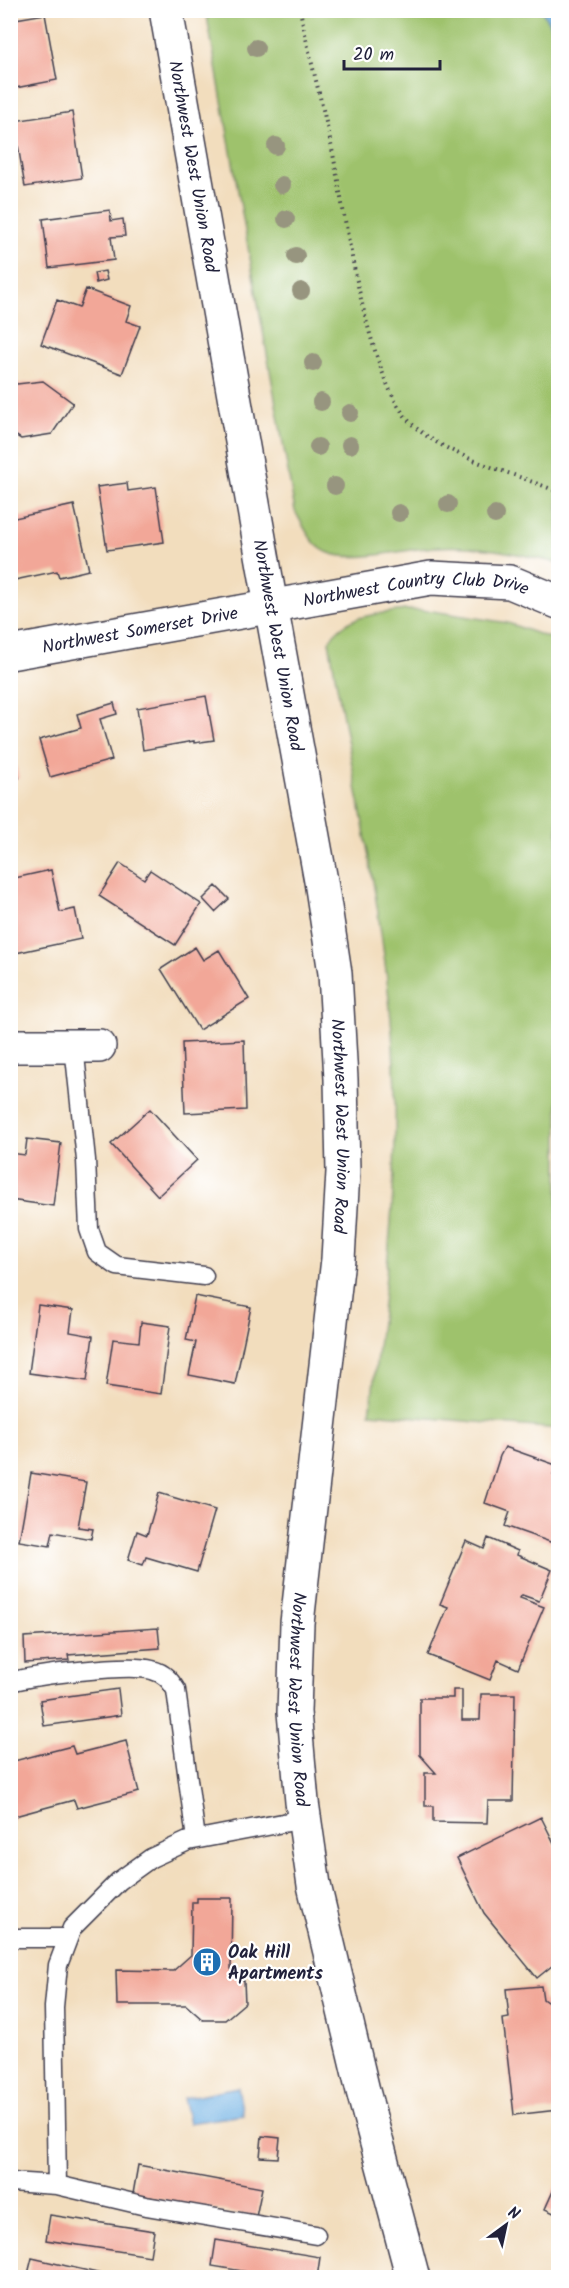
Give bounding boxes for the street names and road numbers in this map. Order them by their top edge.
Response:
street label: Northwest West Union Road [159,59,225,276]
street label: Northwest West Union Road [244,537,310,755]
street label: Northwest Country Club Drive [301,565,533,617]
street label: Northwest Somerset Drive [40,600,241,663]
street label: Northwest West Union Road [322,1018,356,1235]
street label: Northwest West Union Road [278,1591,316,1810]

